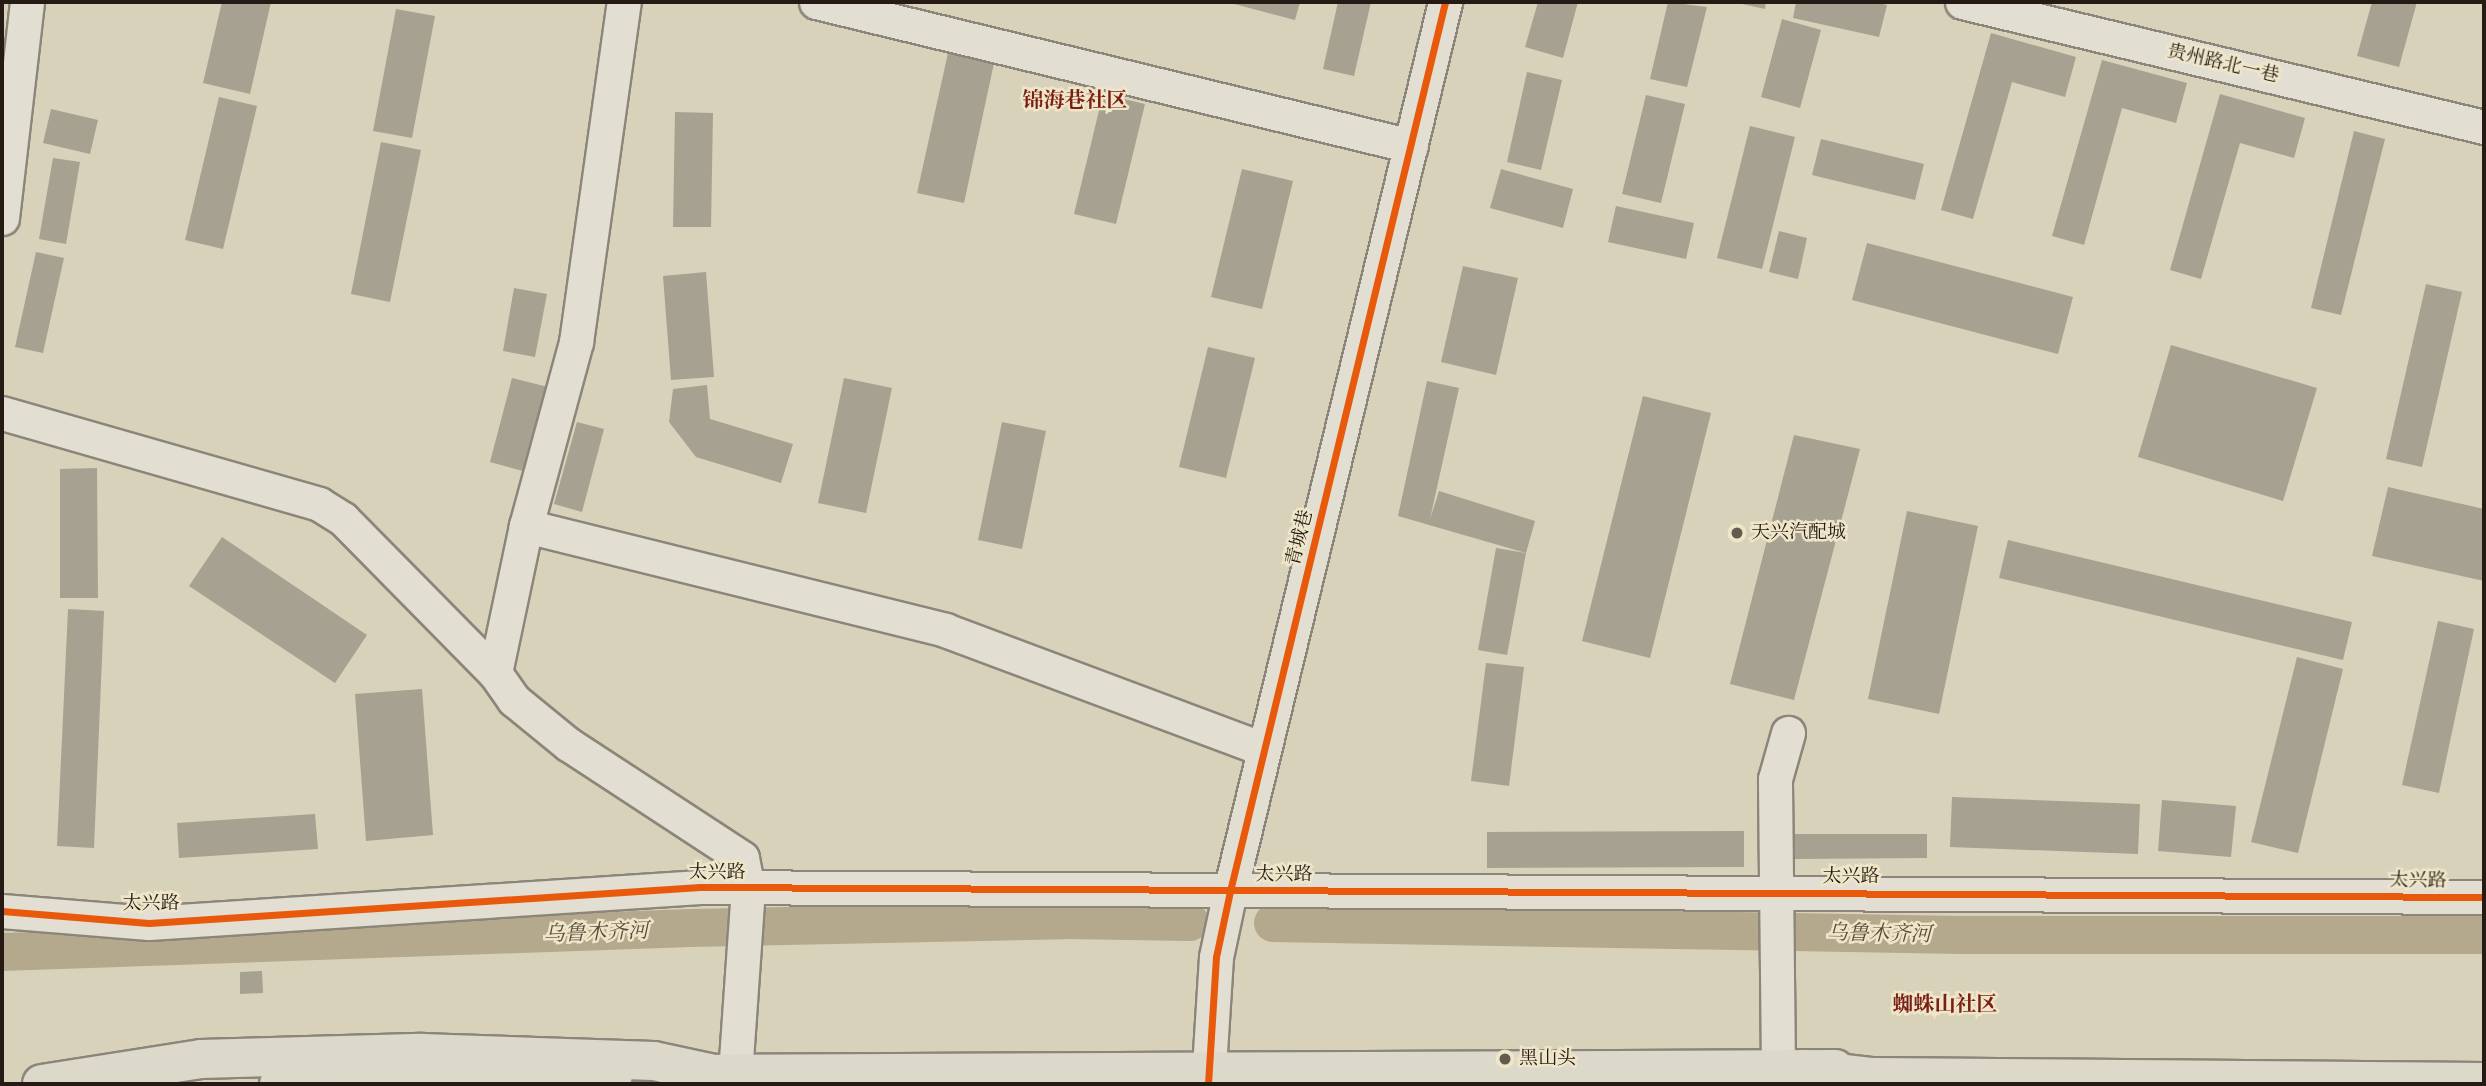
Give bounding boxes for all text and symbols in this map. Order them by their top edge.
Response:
street label: 贵州路北一巷 [2165,40,2281,88]
district label: 锦海巷社区 [1023,87,1127,113]
street label: 青城巷 [1282,508,1318,568]
place label: 天兴汽配城 [1751,522,1846,544]
marker: 天兴汽配城 [1729,525,1745,541]
street label: 太兴路 [689,862,745,884]
street label: 太兴路 [1256,864,1312,886]
street label: 太兴路 [1823,866,1879,888]
street label: 太兴路 [2389,869,2447,893]
street label: 太兴路 [123,893,179,915]
water label: 乌鲁木齐河 [543,918,649,946]
water label: 乌鲁木齐河 [1826,919,1932,947]
district label: 蜘蛛山社区 [1893,991,1997,1017]
place label: 黑山头 [1519,1048,1576,1070]
marker: 黑山头 [1497,1051,1513,1067]

